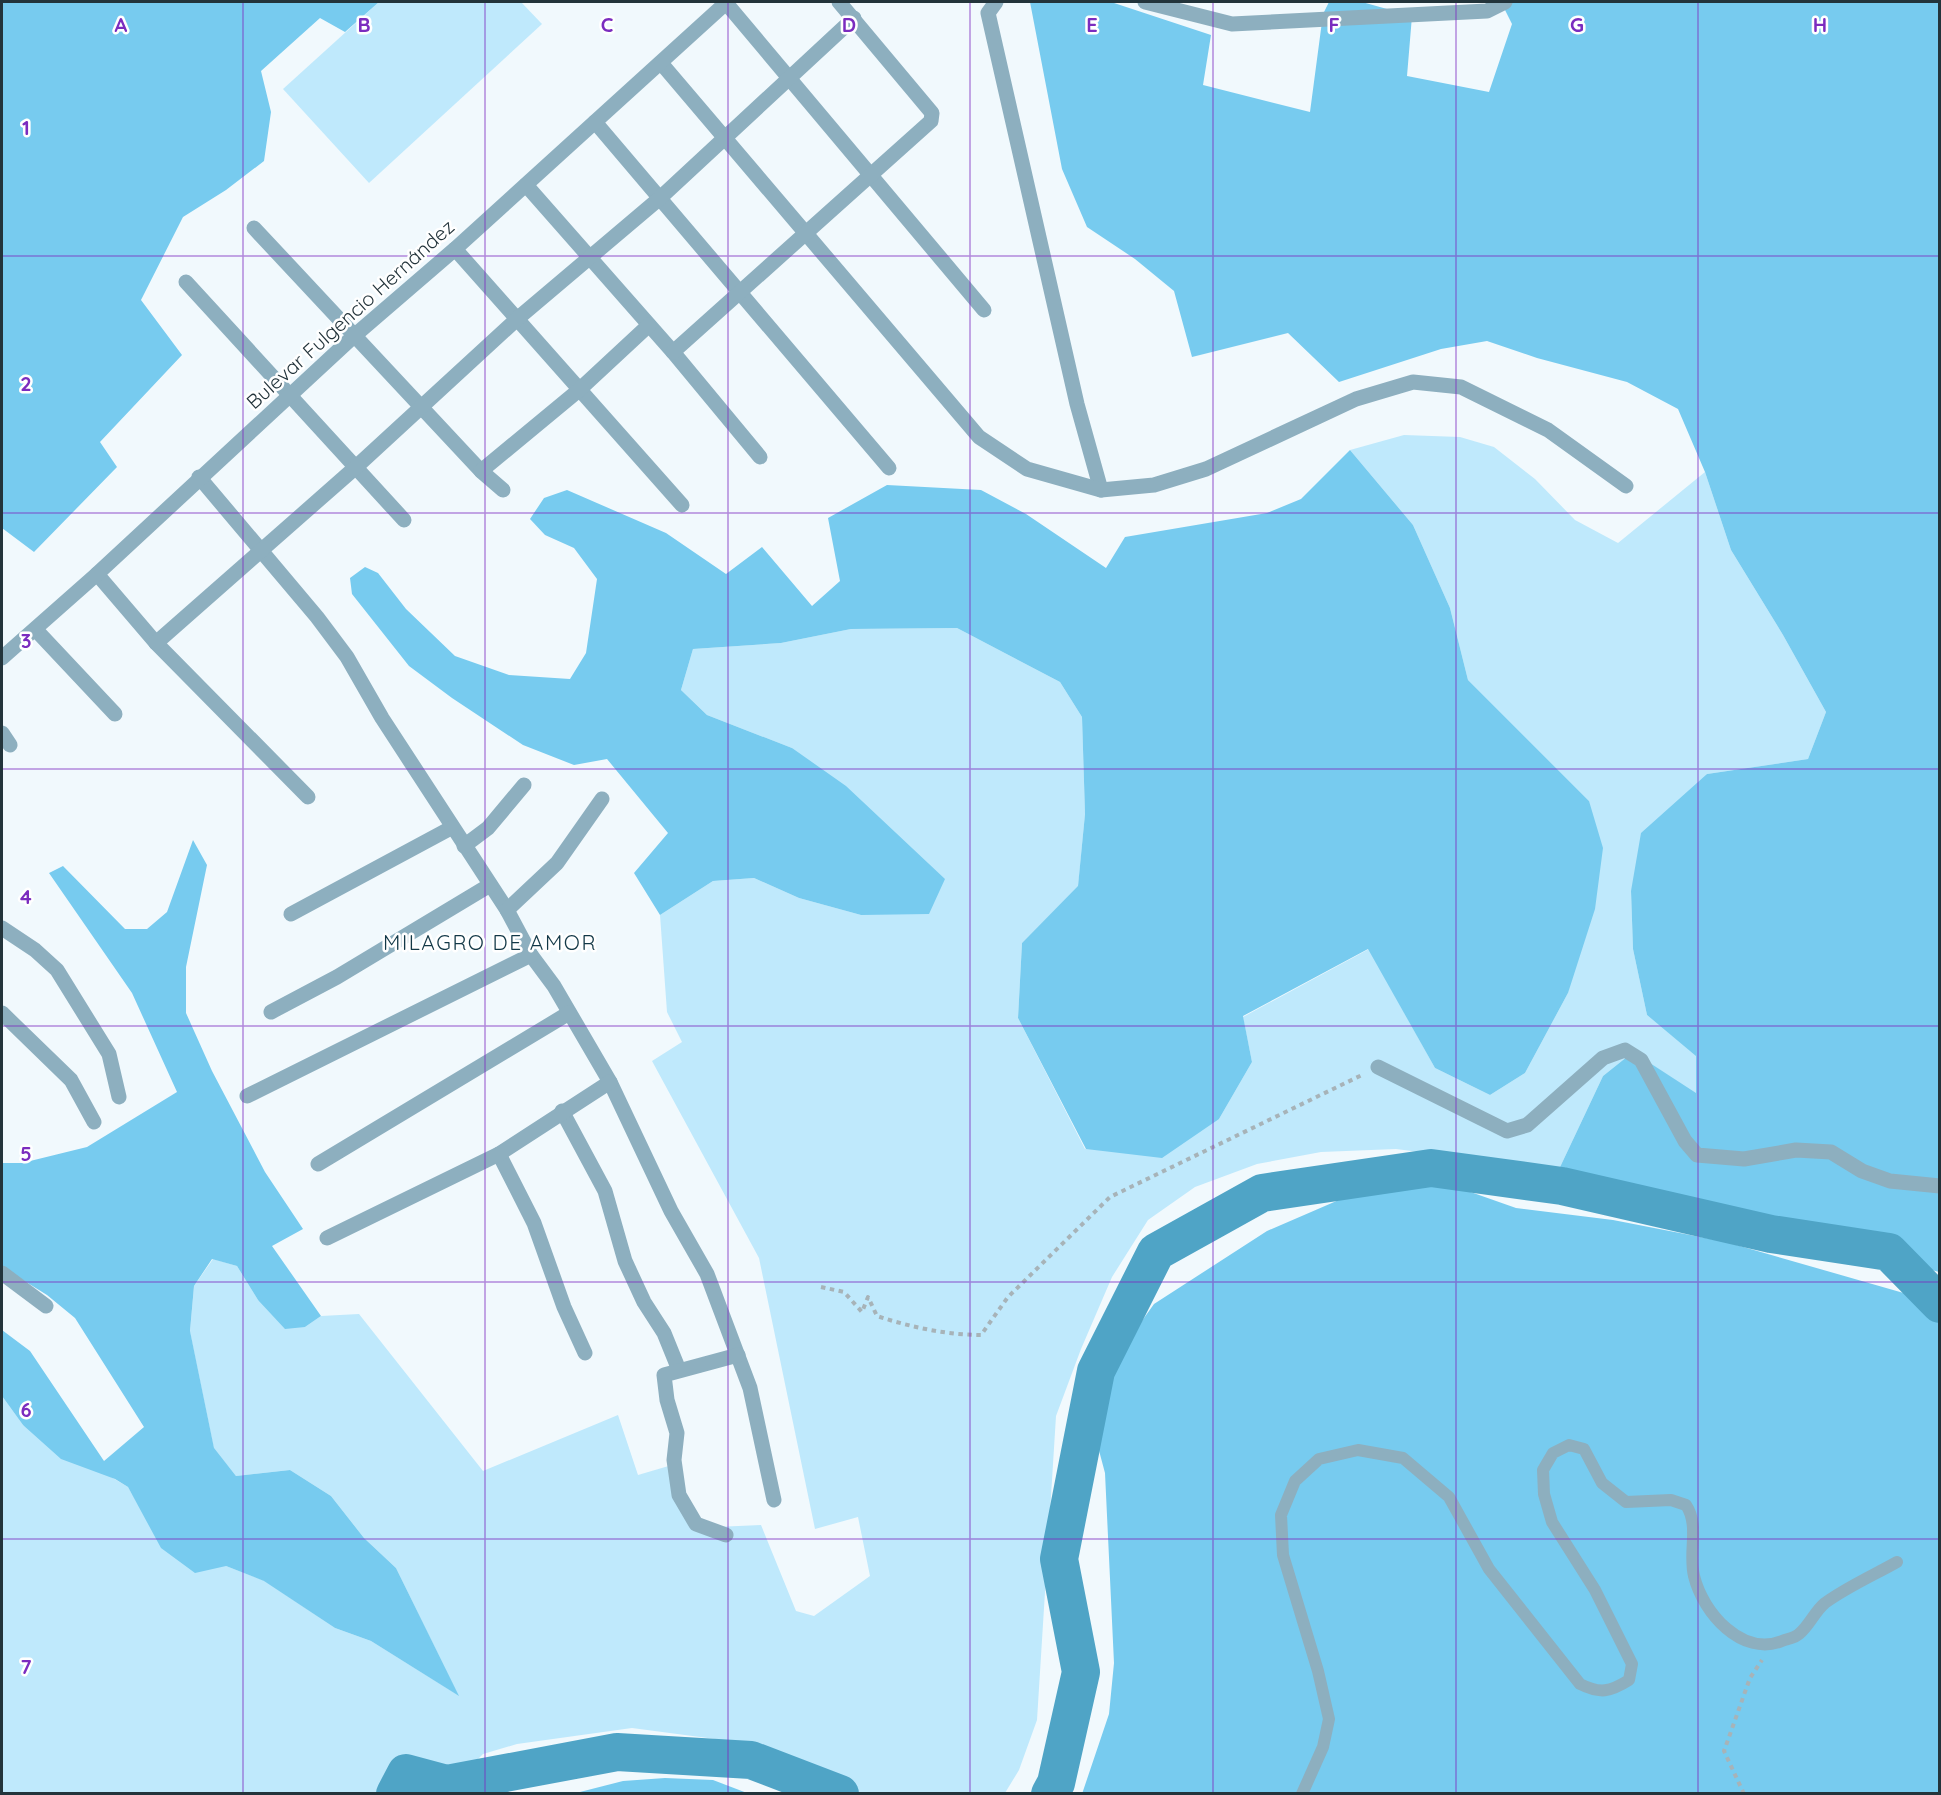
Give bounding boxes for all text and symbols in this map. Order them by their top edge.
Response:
text: A [115,12,128,37]
text: B [357,12,371,37]
text: C [601,12,614,37]
text: D [842,12,856,37]
text: E [1086,12,1098,37]
text: F [1328,12,1340,37]
text: G [1570,12,1584,37]
text: H [1813,12,1827,37]
text: 1 [22,115,30,140]
street label: Bulevar Fulgencio Hernández [241,214,459,414]
text: 2 [20,371,32,396]
text: 3 [21,628,31,653]
text: 4 [20,884,32,909]
district label: MILAGRO DE AMOR [383,929,597,955]
text: 5 [20,1141,32,1166]
text: 6 [20,1397,32,1422]
text: 7 [21,1654,32,1679]

